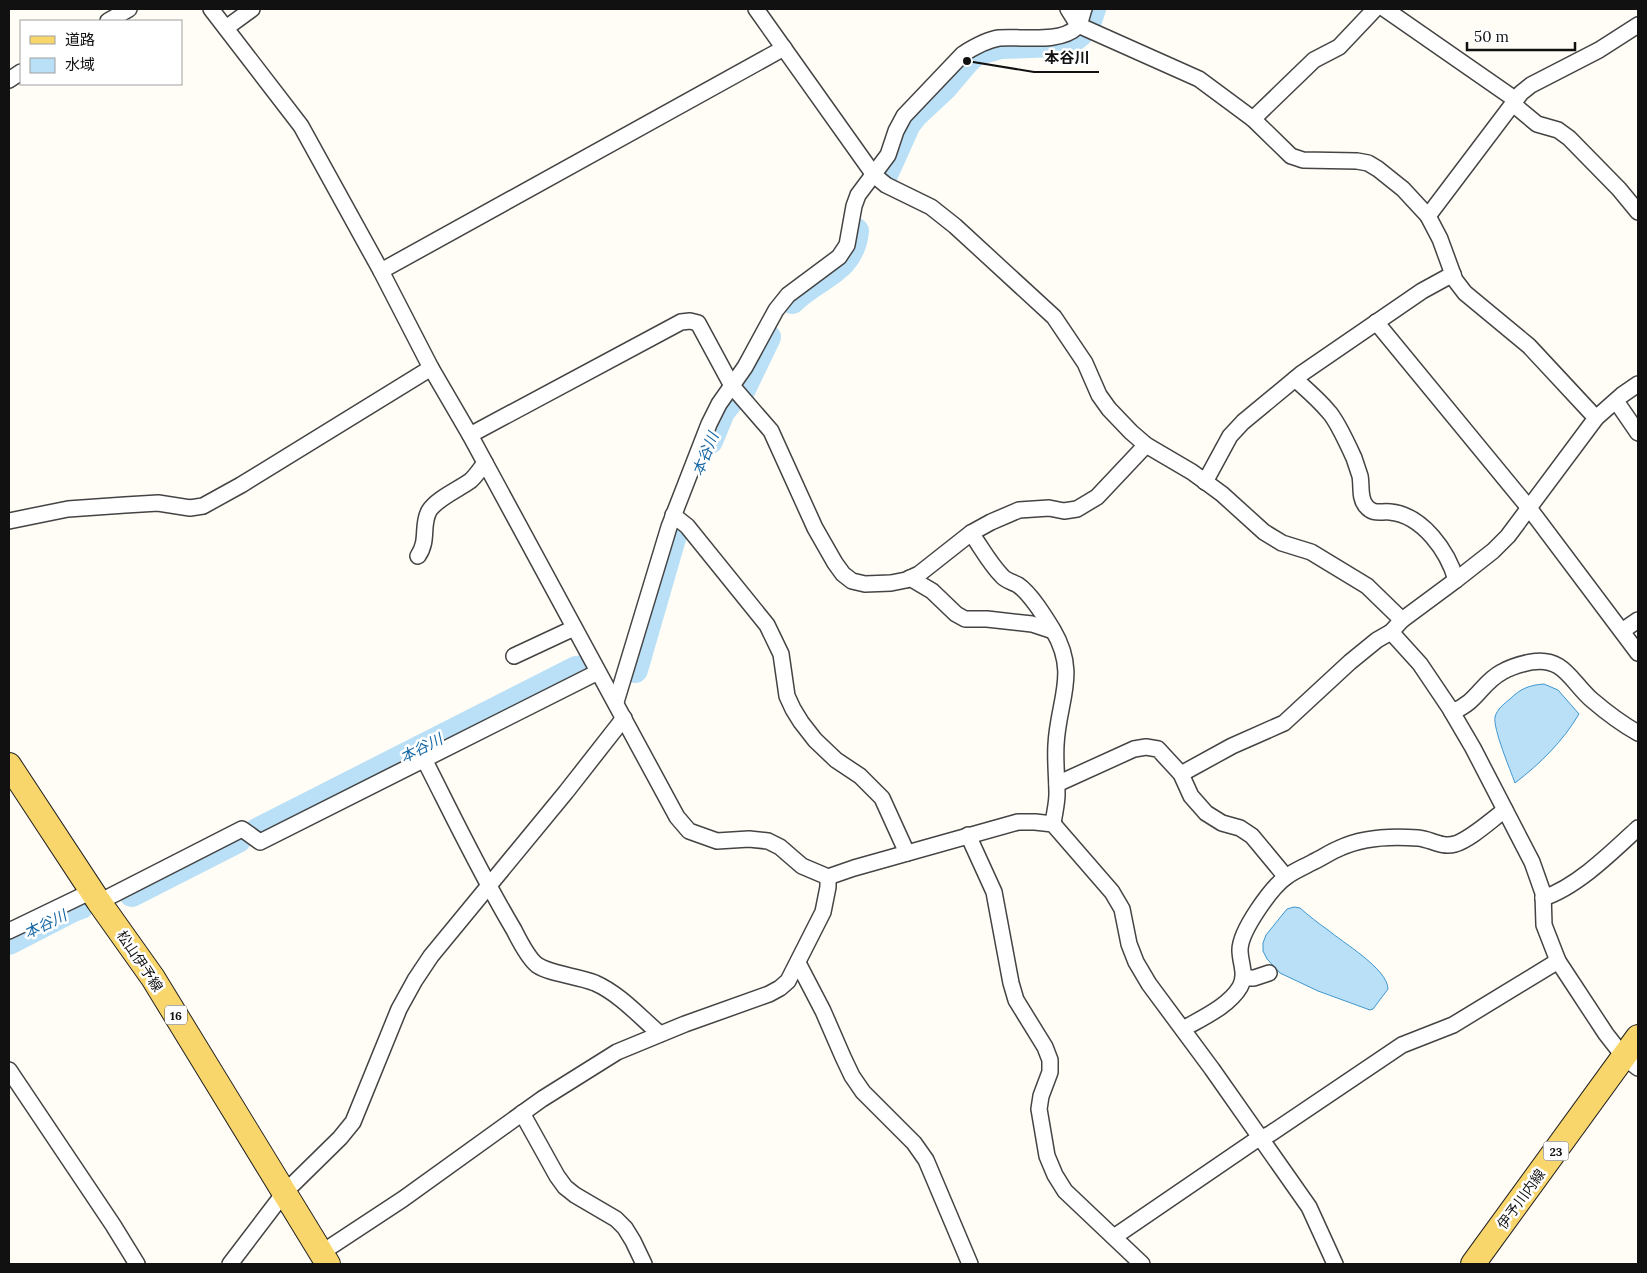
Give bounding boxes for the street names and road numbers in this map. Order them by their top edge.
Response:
street label: 松山伊予線 [113,927,167,995]
road number: 16 [165,1006,187,1024]
road number: 23 [1544,1142,1568,1160]
street label: 伊予川内線 [1493,1165,1549,1233]

